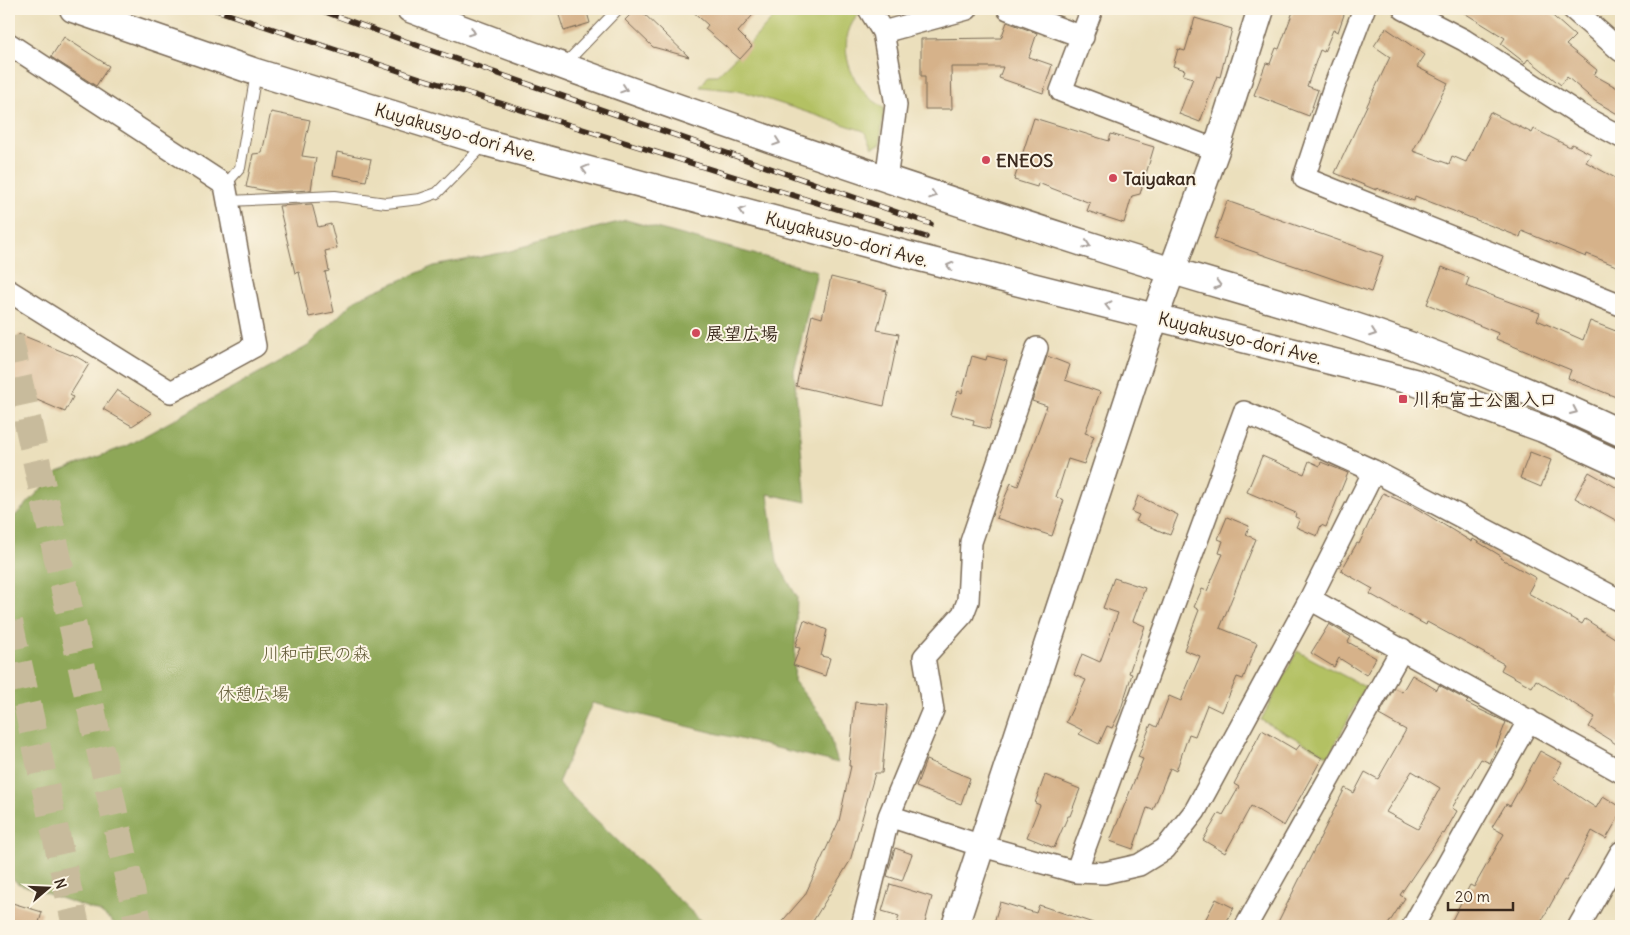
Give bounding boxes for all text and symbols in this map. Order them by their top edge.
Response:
one-way arrow [467,27,475,37]
one-way arrow [619,83,628,93]
street label: Kuyakusyo-dori Ave. [372,98,540,166]
one-way arrow [773,136,781,146]
place label: ENEOS [996,149,1053,172]
marker: ENEOS [980,154,992,166]
one-way arrow [581,164,589,175]
place label: Taiyakan [1123,167,1196,190]
marker: Taiyakan [1107,172,1119,184]
one-way arrow [928,189,936,199]
one-way arrow [738,206,747,216]
street label: Kuyakusyo-dori Ave. [763,206,931,272]
one-way arrow [1083,239,1091,249]
one-way arrow [946,261,954,271]
one-way arrow [1214,280,1222,290]
one-way arrow [1103,300,1112,311]
street label: Kuyakusyo-dori Ave. [1156,307,1324,369]
place label: 展望広場 [706,322,778,345]
marker: 展望広場 [690,327,702,339]
one-way arrow [1369,327,1377,337]
place label: 川和富士公園入口 [1413,388,1557,411]
marker: 川和富士公園入口 [1397,393,1409,405]
one-way arrow [1569,405,1578,415]
park label: 川和市民の森 [262,642,370,665]
park label: 休憩広場 [217,682,289,705]
north arrow [22,862,72,912]
text: N [50,876,70,891]
scale bar [1448,880,1512,912]
text: 20 m [1455,887,1490,906]

